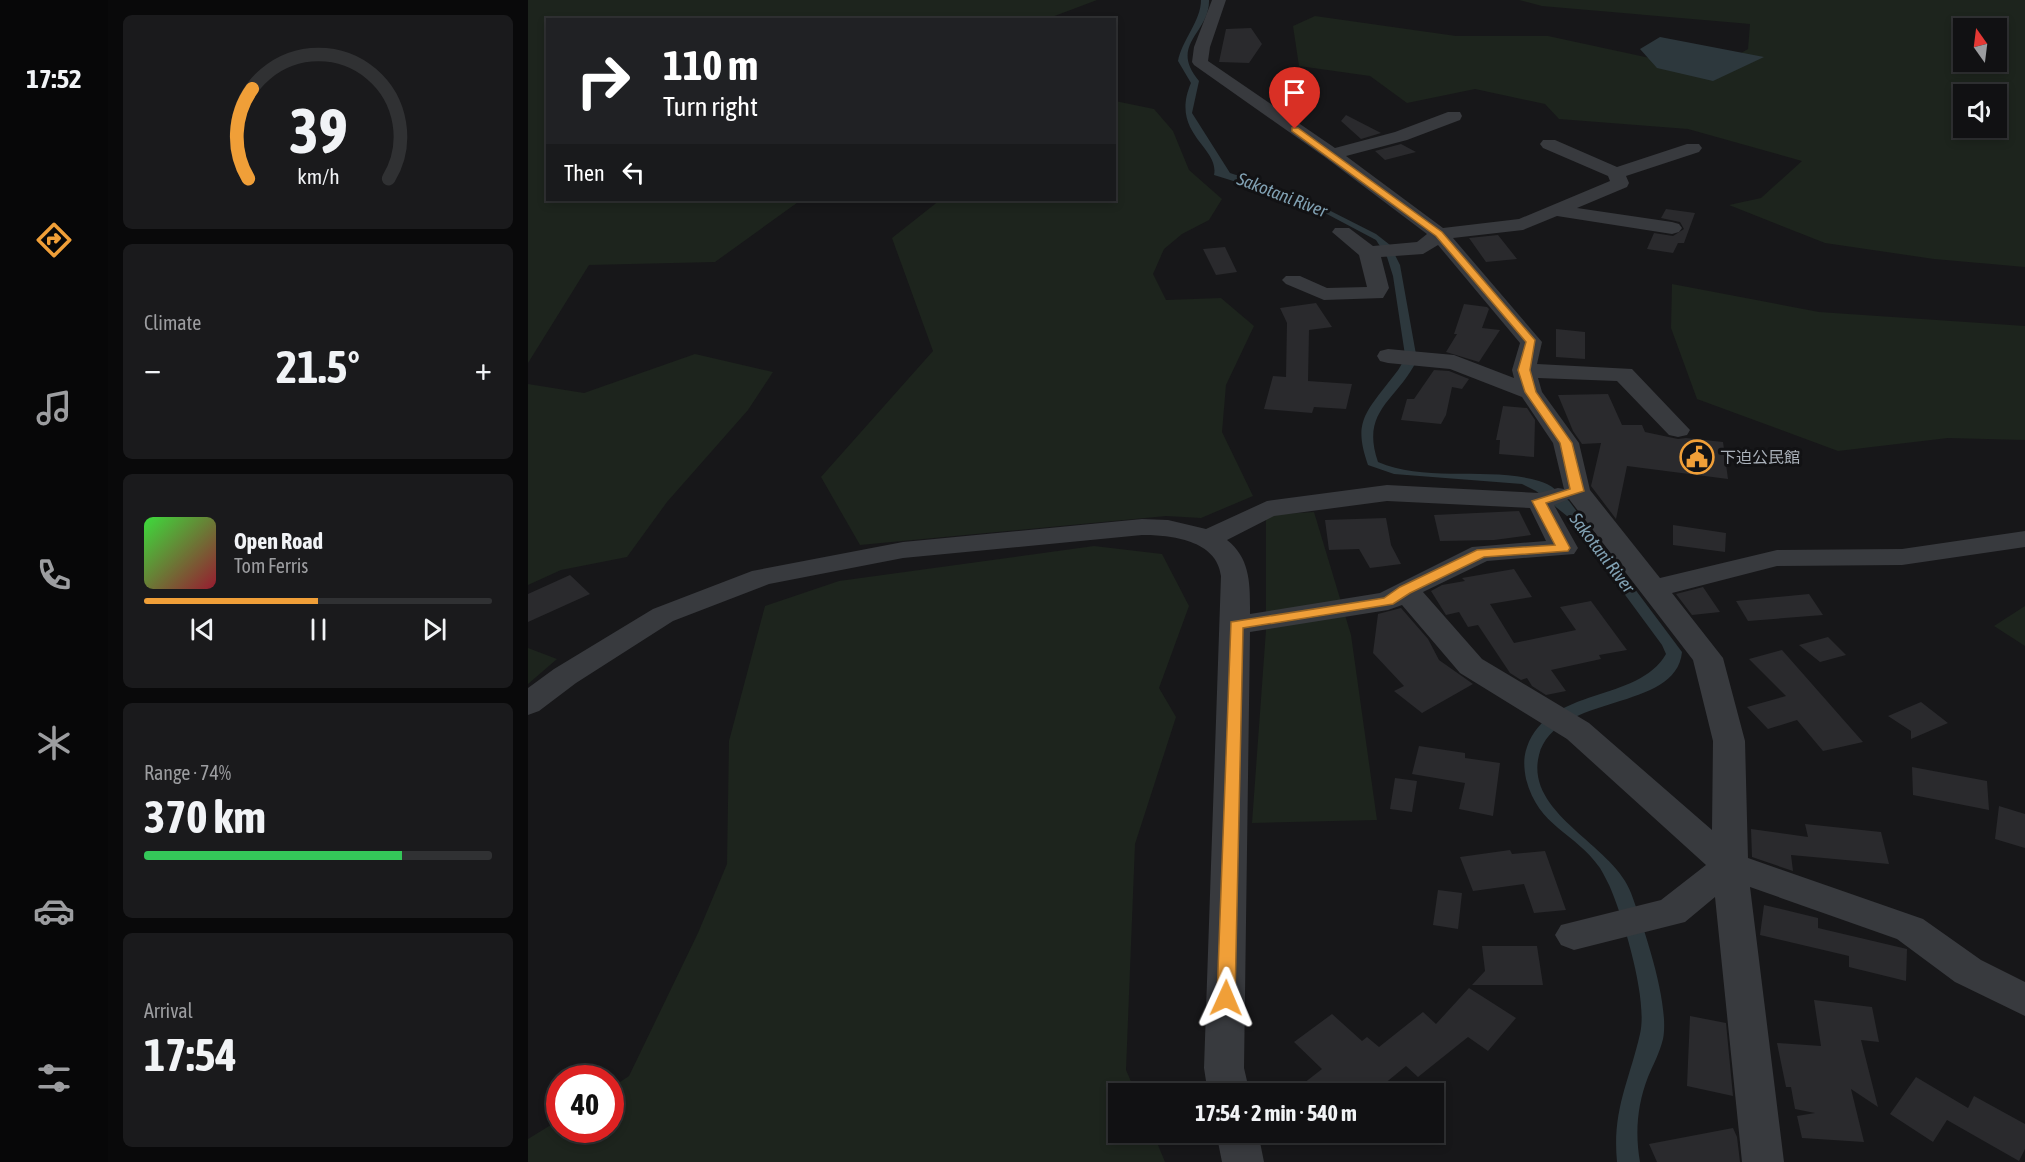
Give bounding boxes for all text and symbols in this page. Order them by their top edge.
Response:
north arrow [1953,18,2007,72]
map controls [1953,18,2007,138]
text: 110 m [663,41,758,89]
icon: right [564,42,642,120]
text: 17:52 [26,63,82,94]
pin [1269,67,1320,129]
icon: arrive [1278,76,1311,109]
button: sound [1953,84,2007,138]
text: Turn right [663,91,758,122]
text: 39 [289,95,347,166]
icon: left [617,156,650,189]
text: Then [564,160,605,186]
text: km/h [297,165,339,190]
water label: Sakotani River [1233,167,1331,222]
icon: directions [33,219,75,261]
text: Climate [144,311,201,334]
text: 21.5° [276,341,360,393]
text: − [144,349,161,387]
text: + [475,349,492,387]
icon: music [33,387,75,429]
public building icon: 下迫公民館 [1679,439,1715,475]
place label: 下迫公民館 [1720,448,1800,466]
water label: Sakotani River [1565,508,1640,597]
text: Open Road [234,528,323,554]
icon: phone [33,554,75,596]
text: Tom Ferris [234,554,308,577]
icon: previous [186,613,219,646]
icon: pause [302,613,335,646]
icon: next [418,613,451,646]
icon: climate [33,722,75,764]
text: Range · 74% [144,761,231,784]
text: 370 km [144,791,266,843]
icon: car [33,890,75,932]
position arrow [1194,966,1258,1030]
text: Arrival [144,999,193,1022]
text: 17:54 [144,1029,237,1081]
icon: filters [33,1057,75,1099]
speed limit sign: 40 [546,1065,624,1143]
text: 17:54 · 2 min · 540 m [1195,1100,1357,1126]

